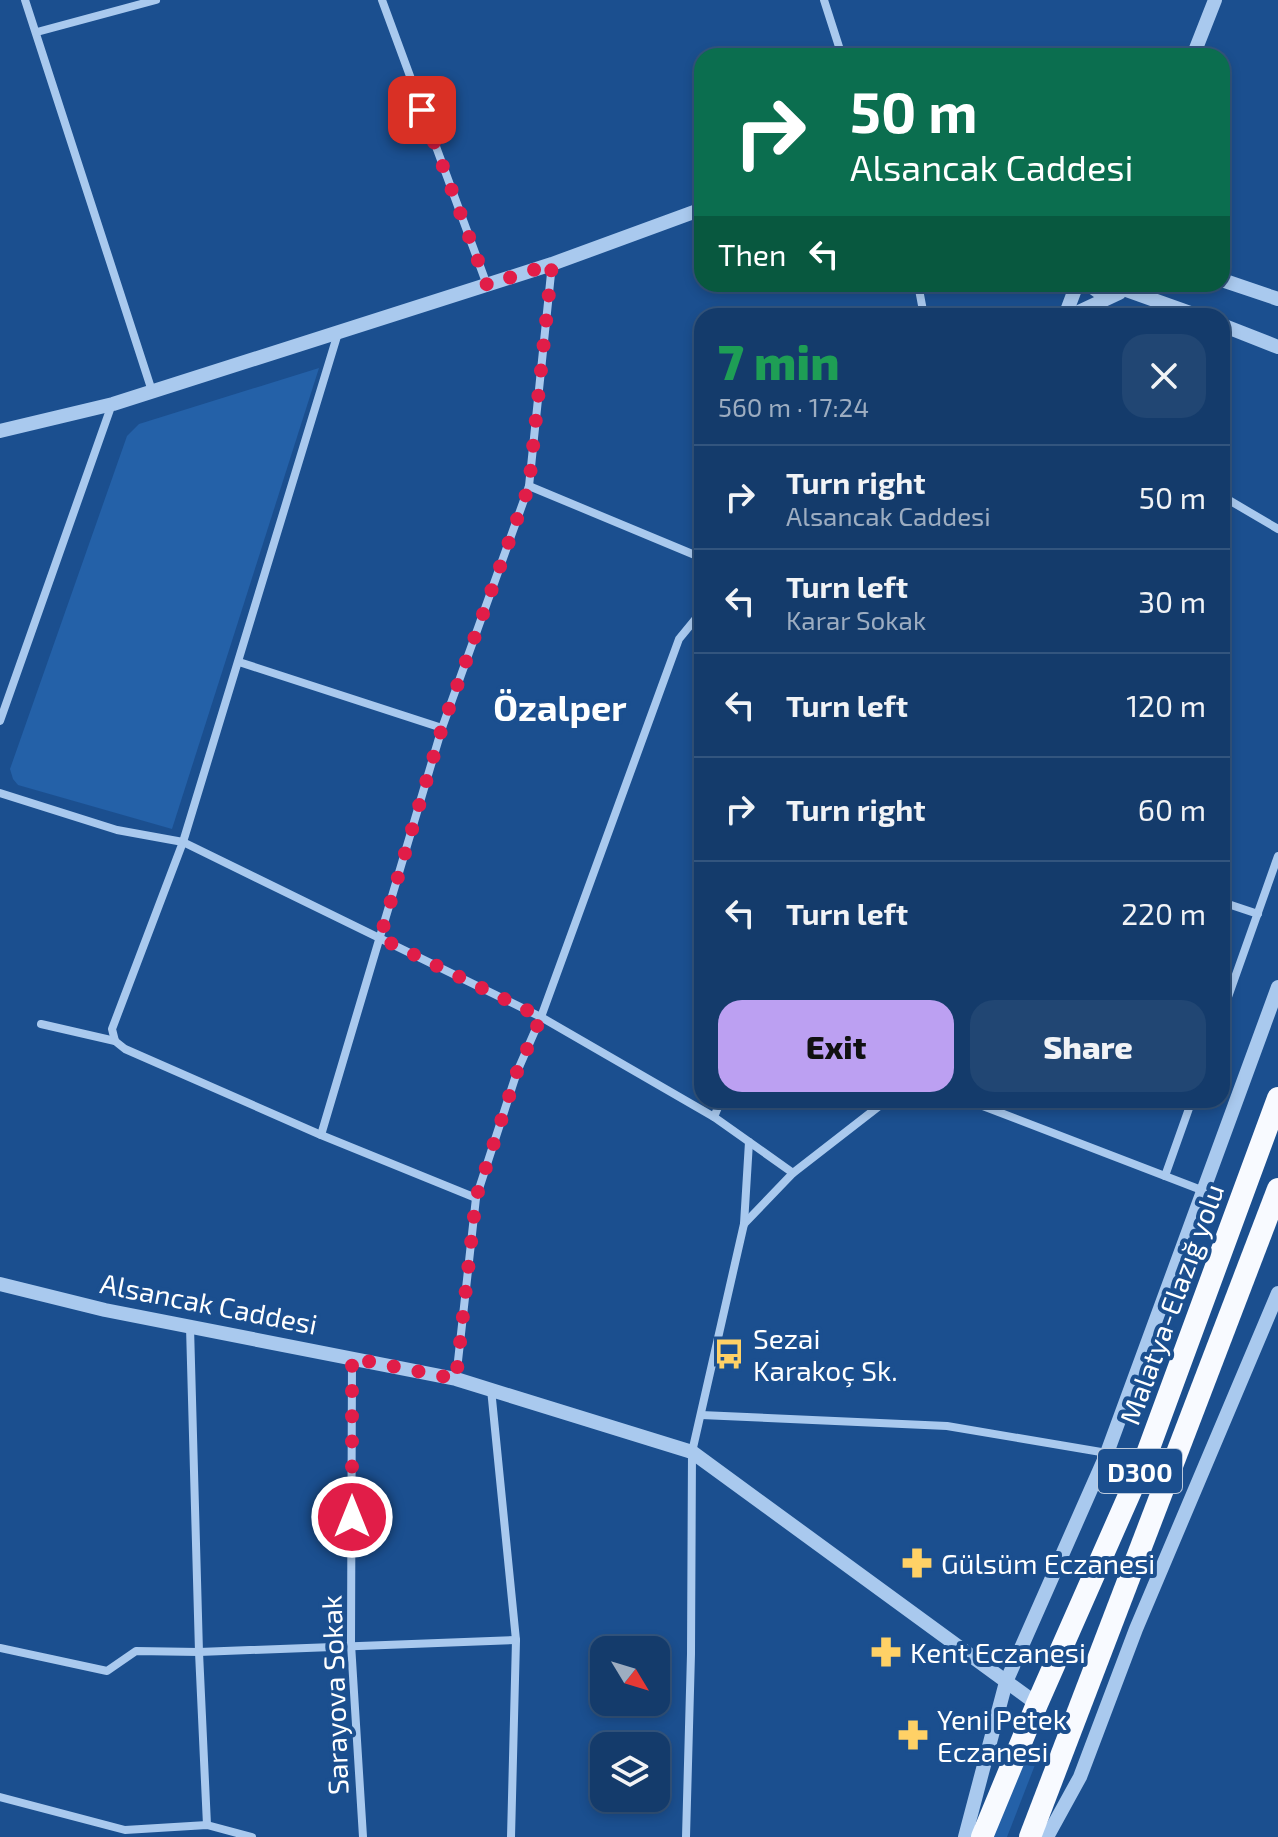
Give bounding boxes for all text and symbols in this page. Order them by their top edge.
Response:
pin [388,76,456,144]
text: 50 m [850,77,978,144]
icon: right [718,80,822,184]
icon: arrive [400,88,444,132]
text: Alsancak Caddesi [850,145,1134,188]
icon: left [802,232,846,276]
text: Then [718,236,786,272]
text: 7 min [718,332,840,390]
button: close [1122,334,1206,418]
text: 560 m · 17:24 [718,391,869,422]
text: Turn right [786,464,926,500]
icon: right [718,475,762,519]
text: 50 m [1139,479,1206,515]
text: Alsancak Caddesi [786,500,991,531]
text: Turn left [786,568,908,604]
icon: left [718,579,762,623]
text: 30 m [1138,583,1206,619]
text: Karar Sokak [786,604,926,635]
icon: left [718,683,762,727]
district label: Özalper [493,685,627,728]
text: Turn left [786,687,908,723]
text: 120 m [1126,687,1206,723]
icon: right [718,787,762,831]
text: Turn right [786,791,926,827]
text: 60 m [1138,791,1206,827]
icon: left [718,891,762,935]
text: Turn left [786,895,908,931]
text: 220 m [1121,895,1206,931]
button: Exit [718,1000,954,1092]
button: Share [970,1000,1206,1092]
street label: Malatya-Elazığ yolu [1112,1179,1230,1429]
street label: Alsancak Caddesi [98,1265,320,1341]
place label: Sezai Karakoç Sk. [753,1321,898,1388]
bus stop icon: Sezai Karakoç Sk. [712,1337,746,1371]
road number: D300 [1098,1449,1182,1493]
position arrow [310,1475,394,1559]
pharmacy icon: Gülsüm Eczanesi [900,1546,934,1580]
place label: Gülsüm Eczanesi [941,1546,1155,1580]
street label: Sarayova Sokak [314,1595,354,1795]
pharmacy icon: Kent Eczanesi [869,1635,903,1669]
place label: Kent Eczanesi [910,1635,1086,1669]
north arrow [590,1636,670,1716]
map controls [590,1636,670,1812]
place label: Yeni Petek Eczanesi [937,1702,1067,1768]
pharmacy icon: Yeni Petek Eczanesi [896,1718,930,1752]
button: layers [590,1732,670,1812]

